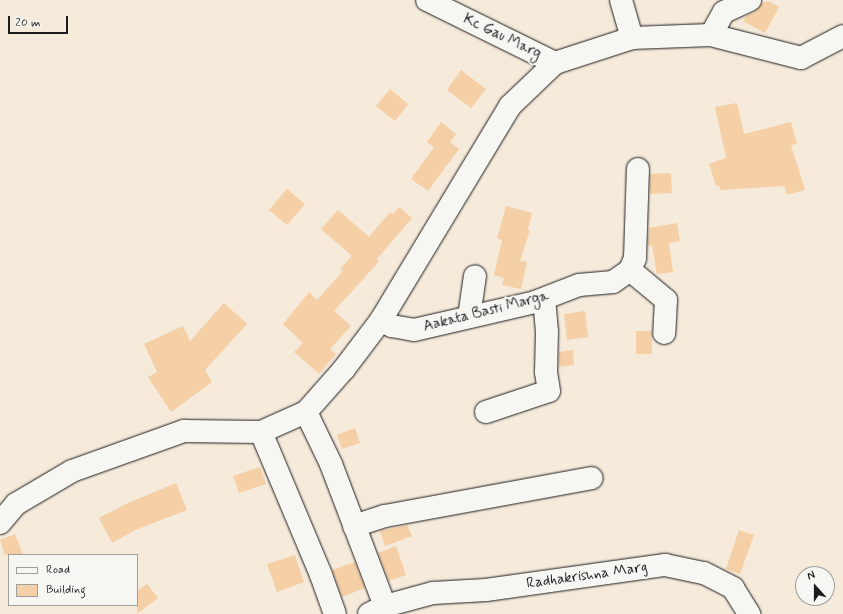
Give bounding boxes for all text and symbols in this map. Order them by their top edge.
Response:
scale bar [10,8,70,34]
street label: Kc Gau Marg [461,11,543,63]
text: 20 m [15,15,41,31]
street label: Aakata Basti Marga [422,288,550,336]
legend [8,554,138,606]
street label: Radhakrishna Marg [525,559,649,593]
text: Road [46,562,70,578]
north arrow [795,566,835,606]
text: N [805,568,817,584]
text: Building [46,582,86,598]

